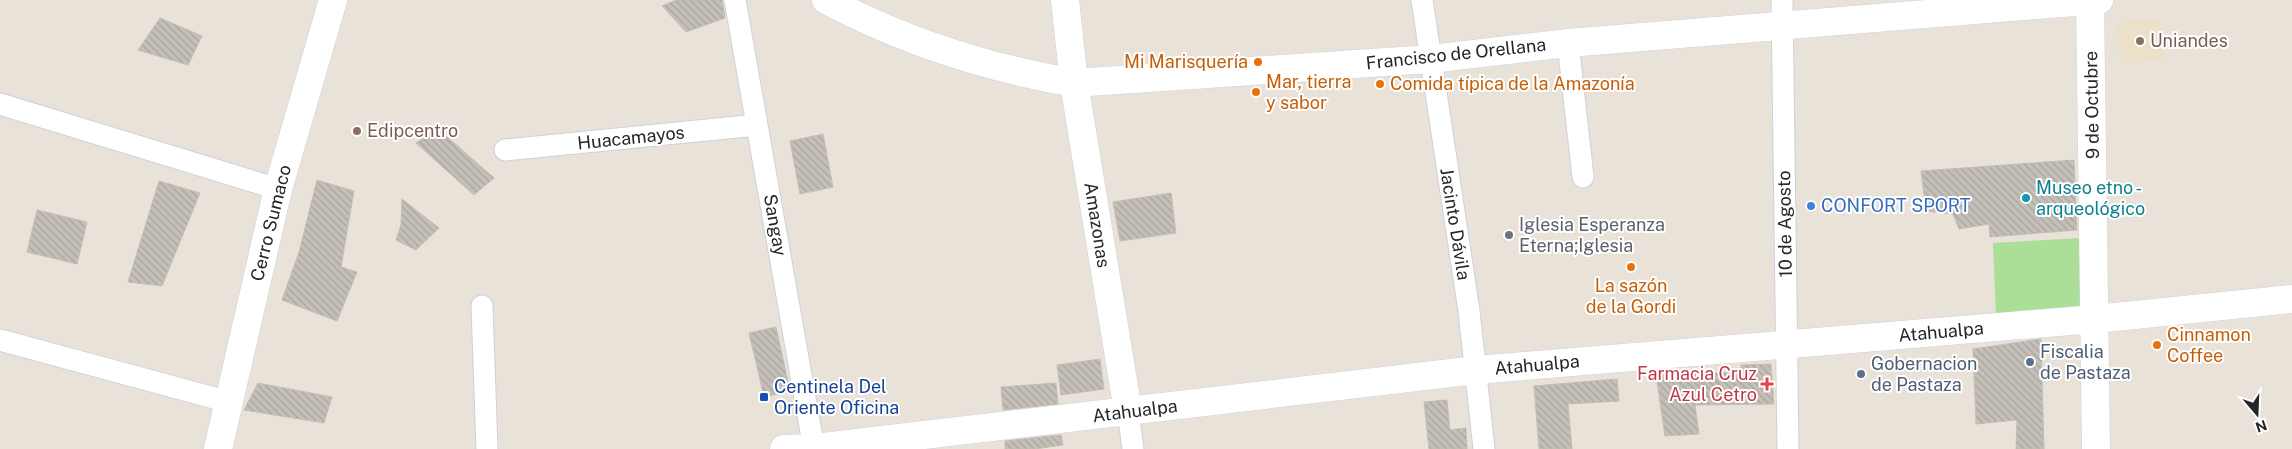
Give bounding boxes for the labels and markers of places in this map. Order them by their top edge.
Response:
place label: Uniandes [2150,30,2228,51]
marker: Uniandes [2134,35,2146,47]
place label: Mi Marisquería [1124,51,1248,72]
marker: Mi Marisquería [1252,56,1264,68]
place label: Mar, tierra y sabor [1266,71,1352,113]
place label: Comida típica de la Amazonía [1390,73,1635,94]
marker: Comida típica de la Amazonía [1374,78,1386,90]
marker: Mar, tierra y sabor [1250,86,1262,98]
place label: Edipcentro [367,120,458,141]
marker: Edipcentro [351,125,363,137]
place label: Museo etno - arqueológico [2036,177,2145,219]
marker: Museo etno - arqueológico [2020,192,2032,204]
place label: CONFORT SPORT [1821,195,1971,216]
marker: CONFORT SPORT [1805,200,1817,212]
place label: Iglesia Esperanza Eterna;Iglesia [1519,214,1665,256]
marker: Iglesia Esperanza Eterna;Iglesia [1503,229,1515,241]
marker: La sazón de la Gordi [1625,261,1637,273]
place label: La sazón de la Gordi [1586,275,1676,317]
place label: Cinnamon Coffee [2167,324,2251,366]
marker: Cinnamon Coffee [2151,339,2163,351]
place label: Fiscalia de Pastaza [2040,341,2131,383]
place label: Gobernacion de Pastaza [1871,353,1977,395]
marker: Fiscalia de Pastaza [2024,356,2036,368]
place label: Farmacia Cruz Azul Cetro [1637,363,1757,405]
marker: Gobernacion de Pastaza [1855,368,1867,380]
place label: Centinela Del Oriente Oficina [774,376,899,418]
marker: Farmacia Cruz Azul Cetro [1761,378,1773,390]
marker: Centinela Del Oriente Oficina [758,391,770,403]

